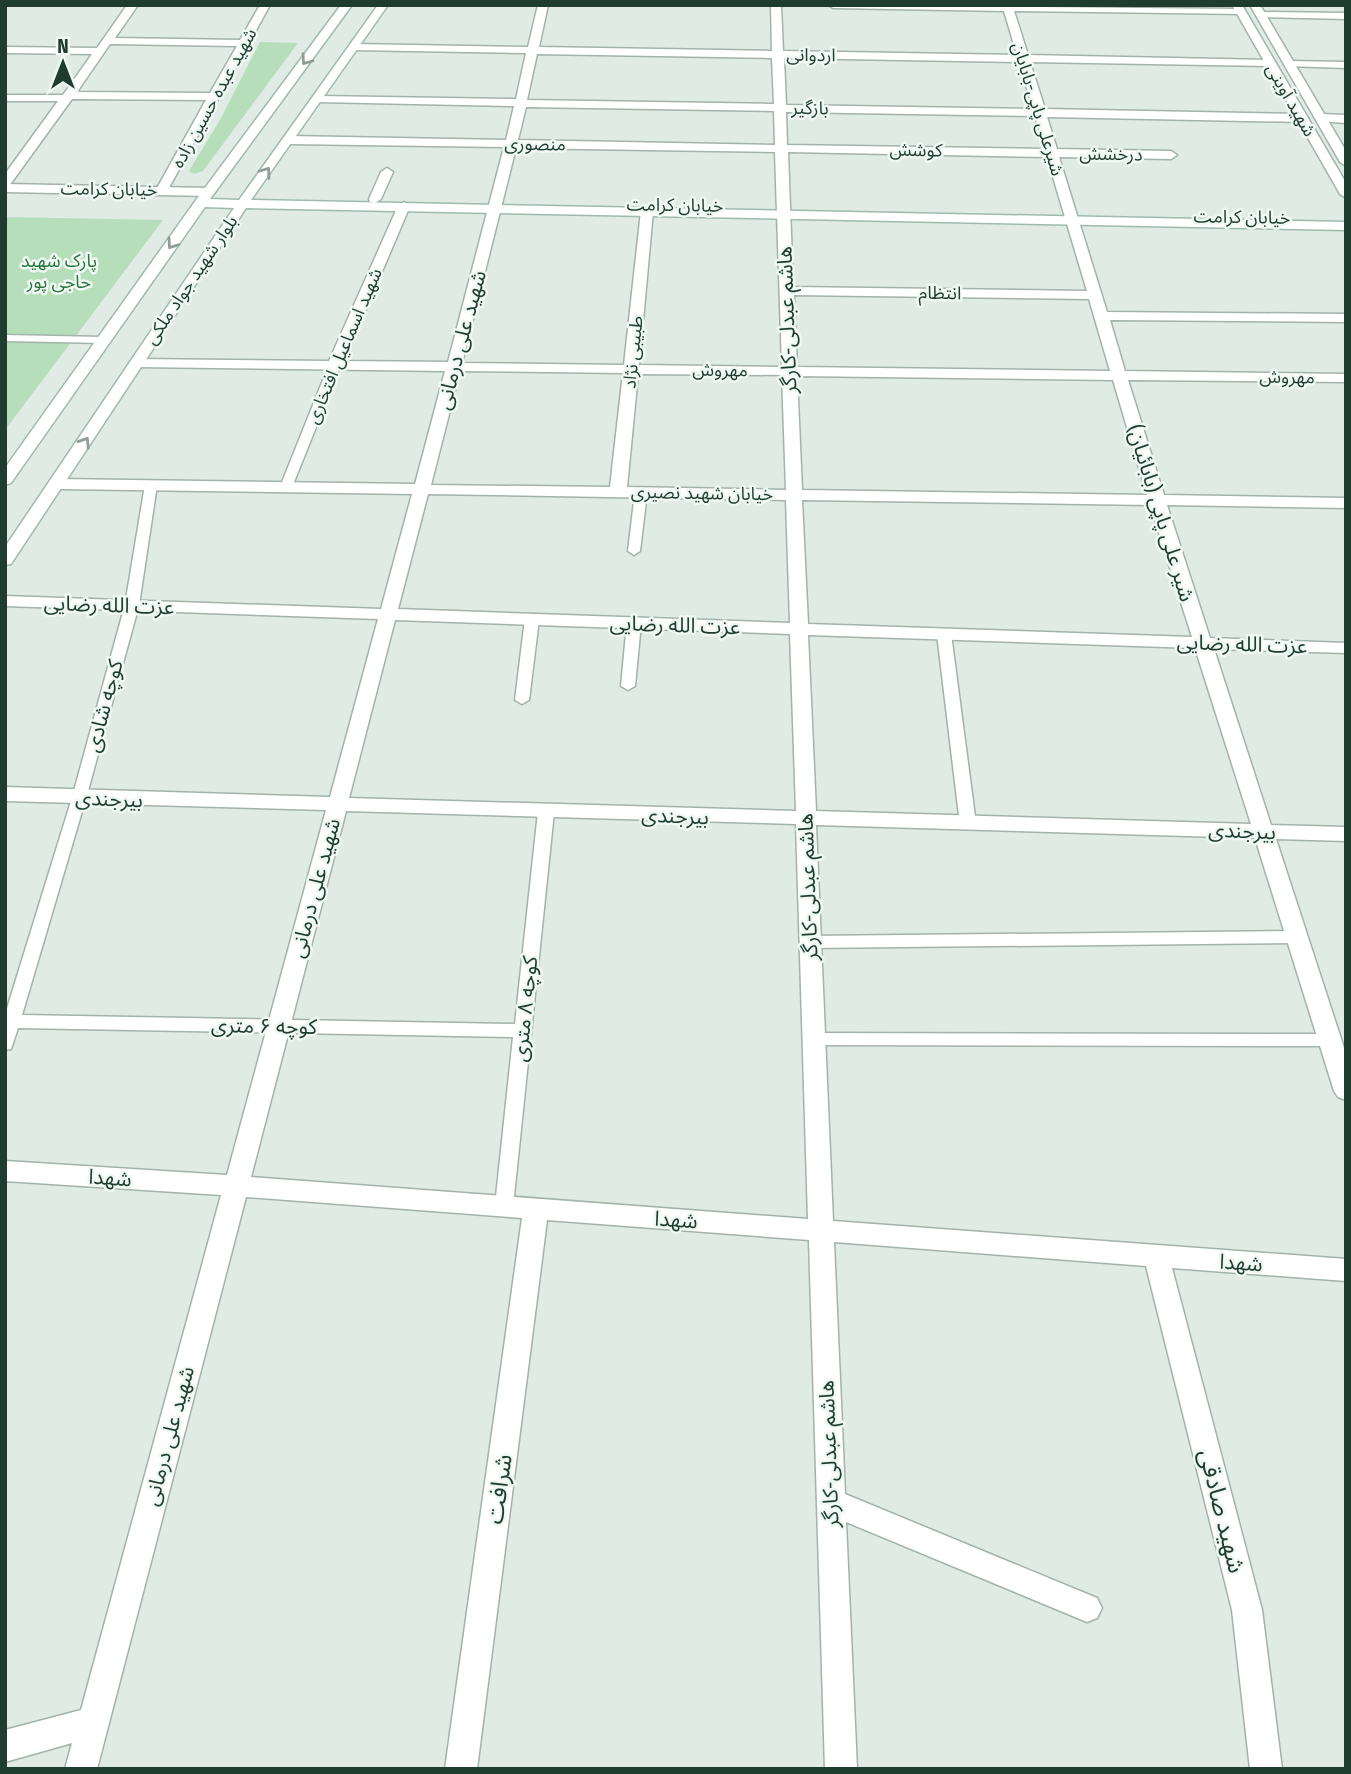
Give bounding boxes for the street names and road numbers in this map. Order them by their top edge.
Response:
street label: شهید عبده حسین زاده [166,24,262,172]
street label: شیرعلی پاپی-بابایان [1007,40,1069,178]
street label: اردوانی [786,44,836,66]
street label: شهید آوینی [1261,59,1321,141]
street label: بازگیر [790,97,829,119]
street label: منصوری [504,132,566,156]
street label: کوشش [889,139,943,161]
street label: درخشش [1079,142,1143,166]
street label: خیابان کرامت [60,177,158,201]
street label: خیابان کرامت [626,193,724,217]
street label: خیابان کرامت [1193,205,1291,229]
street label: بلوار شهید جواد ملکی [140,211,242,349]
street label: هاشم عبدلی-کارگر [771,246,805,395]
street label: شهید اسماعیل افتخاری [301,265,387,427]
street label: شهید علی درمانی [430,267,492,413]
street label: انتظام [918,282,961,307]
street label: طبیبی نژاد [618,314,648,390]
street label: مهروش [692,359,748,381]
street label: مهروش [1259,366,1315,388]
street label: شیر علی پاپی (بابائیان) [1122,421,1200,605]
street label: خیابان شهید نصیری [631,481,773,505]
street label: عزت الله رضایی [43,590,175,620]
street label: عزت الله رضایی [609,610,741,640]
street label: عزت الله رضایی [1176,629,1308,659]
street label: کوچه شادی [79,657,129,755]
street label: بیرجندی [75,785,143,813]
street label: بیرجندی [641,802,709,830]
street label: هاشم عبدلی-کارگر [792,813,826,962]
street label: شهید علی درمانی [284,815,346,961]
street label: بیرجندی [1208,817,1276,845]
street label: کوچه ۸ متری [507,955,544,1063]
street label: کوچه ۶ متری [211,1012,318,1040]
street label: شهدا [88,1164,132,1192]
street label: شهدا [654,1206,698,1234]
street label: شهدا [1219,1249,1263,1277]
street label: شهید علی درمانی [138,1363,200,1509]
street label: هاشم عبدلی-کارگر [813,1380,847,1529]
street label: شهید صادقی [1193,1446,1251,1576]
street label: شرافت [480,1452,518,1526]

